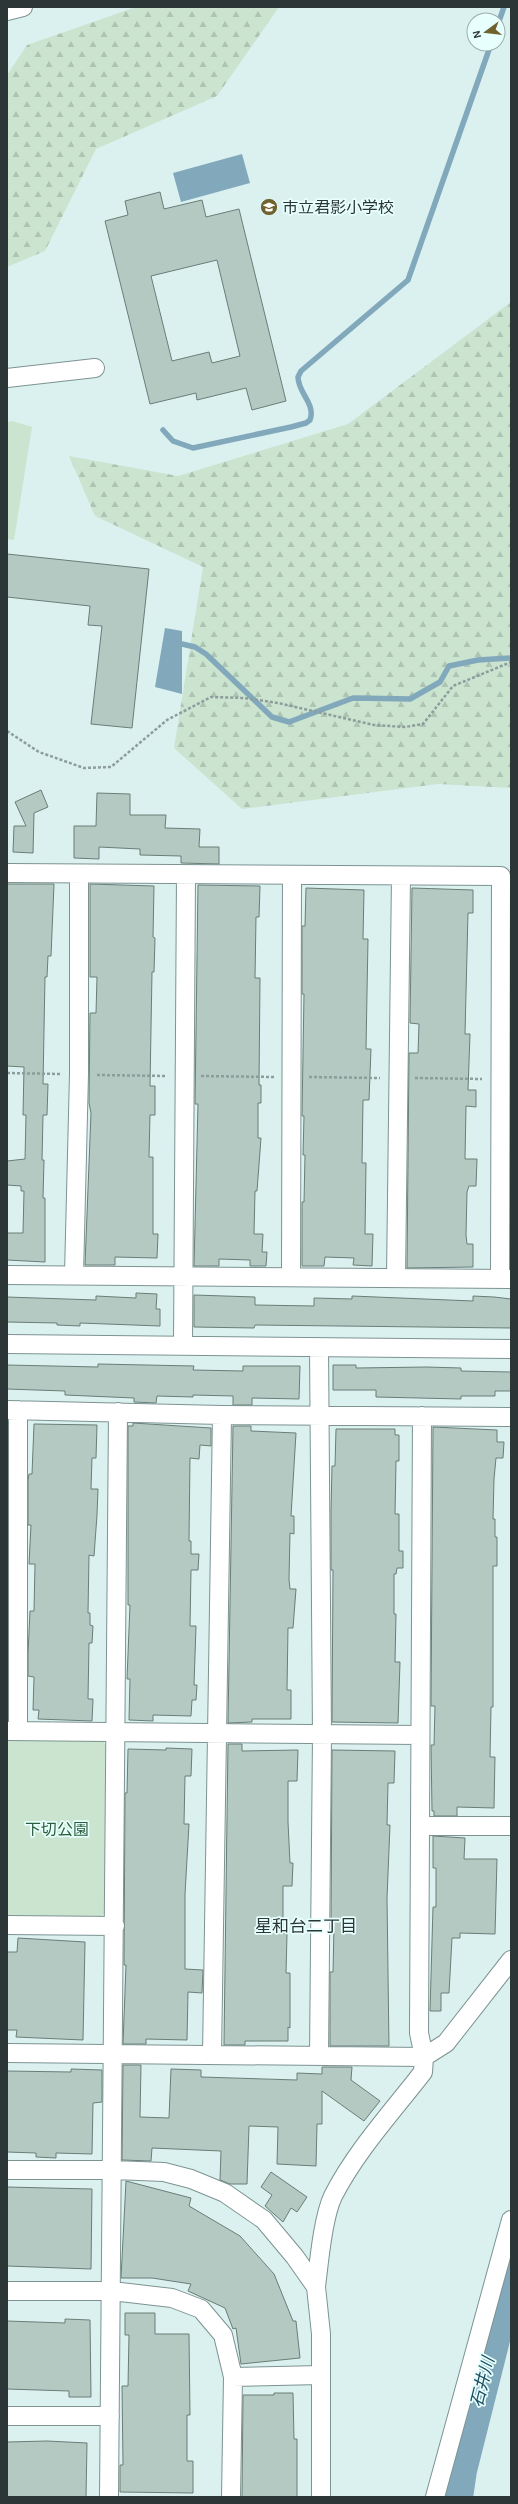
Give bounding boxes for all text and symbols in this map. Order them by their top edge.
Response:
north arrow [466,12,506,52]
text: N [471,29,483,40]
school or university icon: 市立君影小学校 [259,197,279,217]
place label: 市立君影小学校 [282,199,394,216]
park label: 下切公園 [25,1821,89,1838]
district label: 星和台二丁目 [255,1917,357,1935]
water label: 石井川 [467,2353,497,2409]

